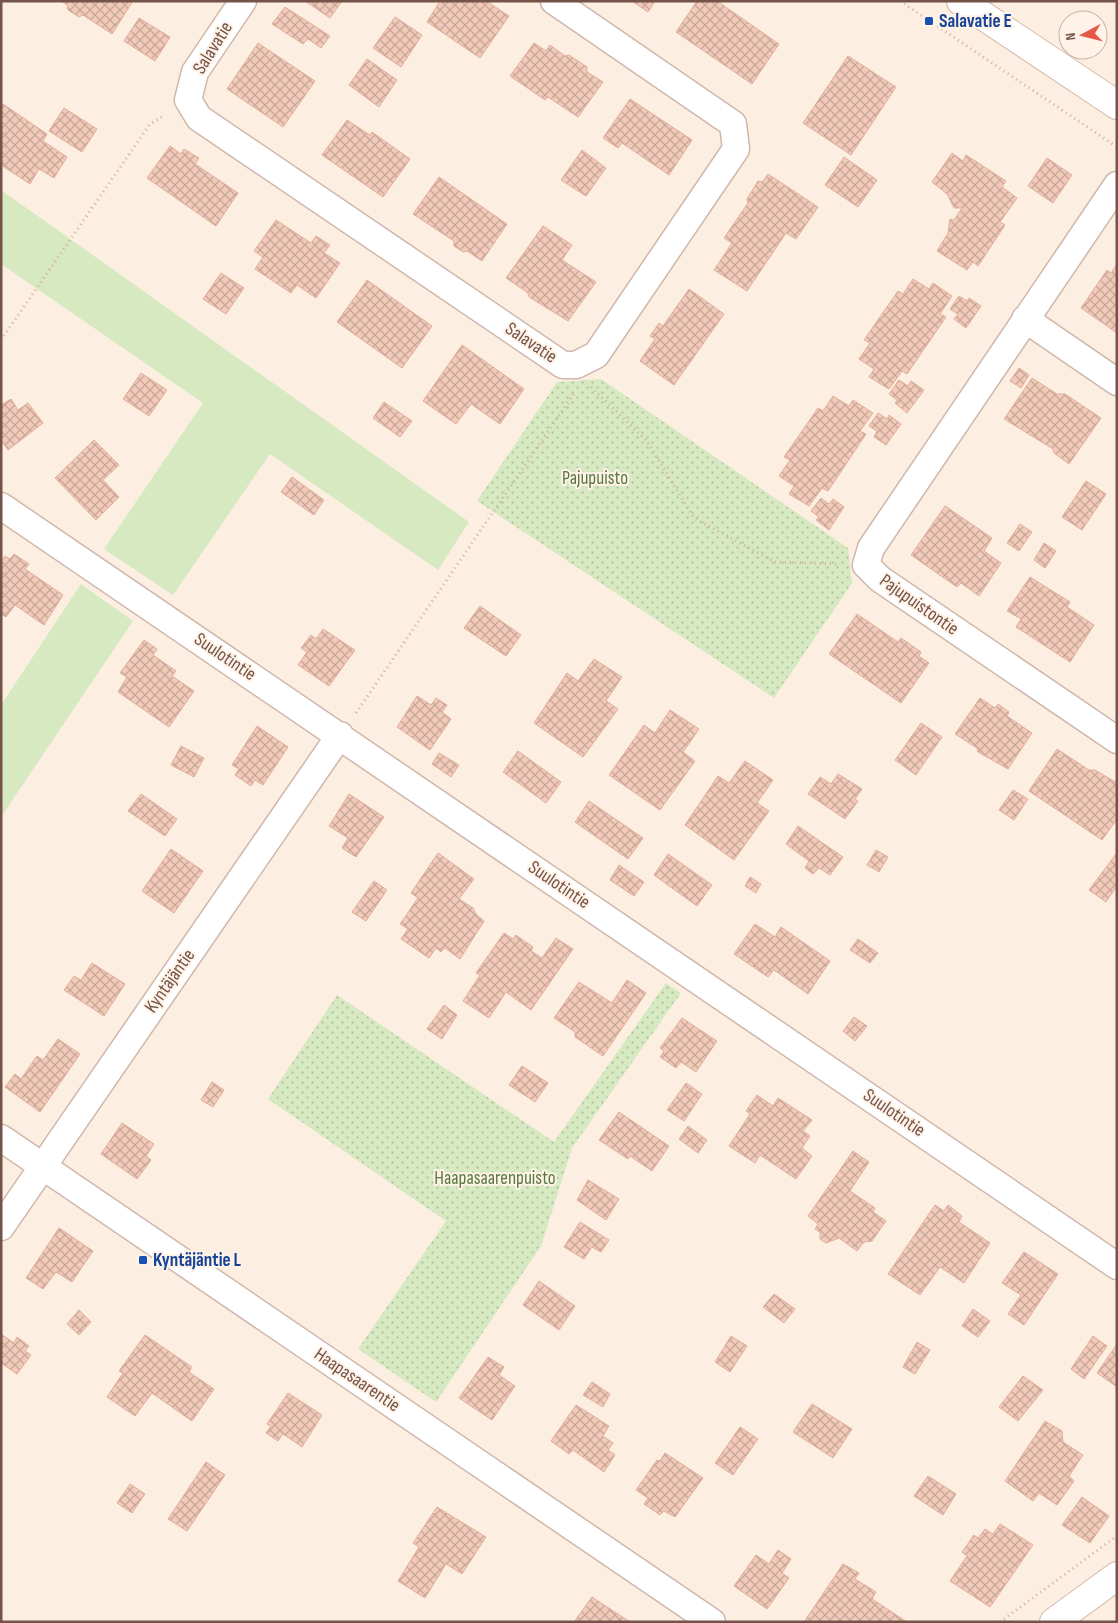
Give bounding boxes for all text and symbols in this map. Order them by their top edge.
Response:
place label: Salavatie E [939,10,1012,33]
north arrow [1058,10,1108,60]
marker: Salavatie E [923,15,935,27]
street label: Salavatie [188,18,238,78]
text: N [1062,32,1079,41]
street label: Salavatie [501,317,561,369]
park label: Pajupuisto [562,467,628,490]
street label: Pajupuistontie [875,569,963,641]
street label: Suulotintie [190,628,260,686]
street label: Suulotintie [524,856,594,914]
street label: Kyntäjäntie [140,945,200,1017]
street label: Suulotintie [859,1084,929,1142]
park label: Haapasaarenpuisto [434,1167,556,1190]
place label: Kyntäjäntie L [153,1249,242,1272]
marker: Kyntäjäntie L [137,1254,149,1266]
street label: Haapasaarentie [310,1343,404,1417]

